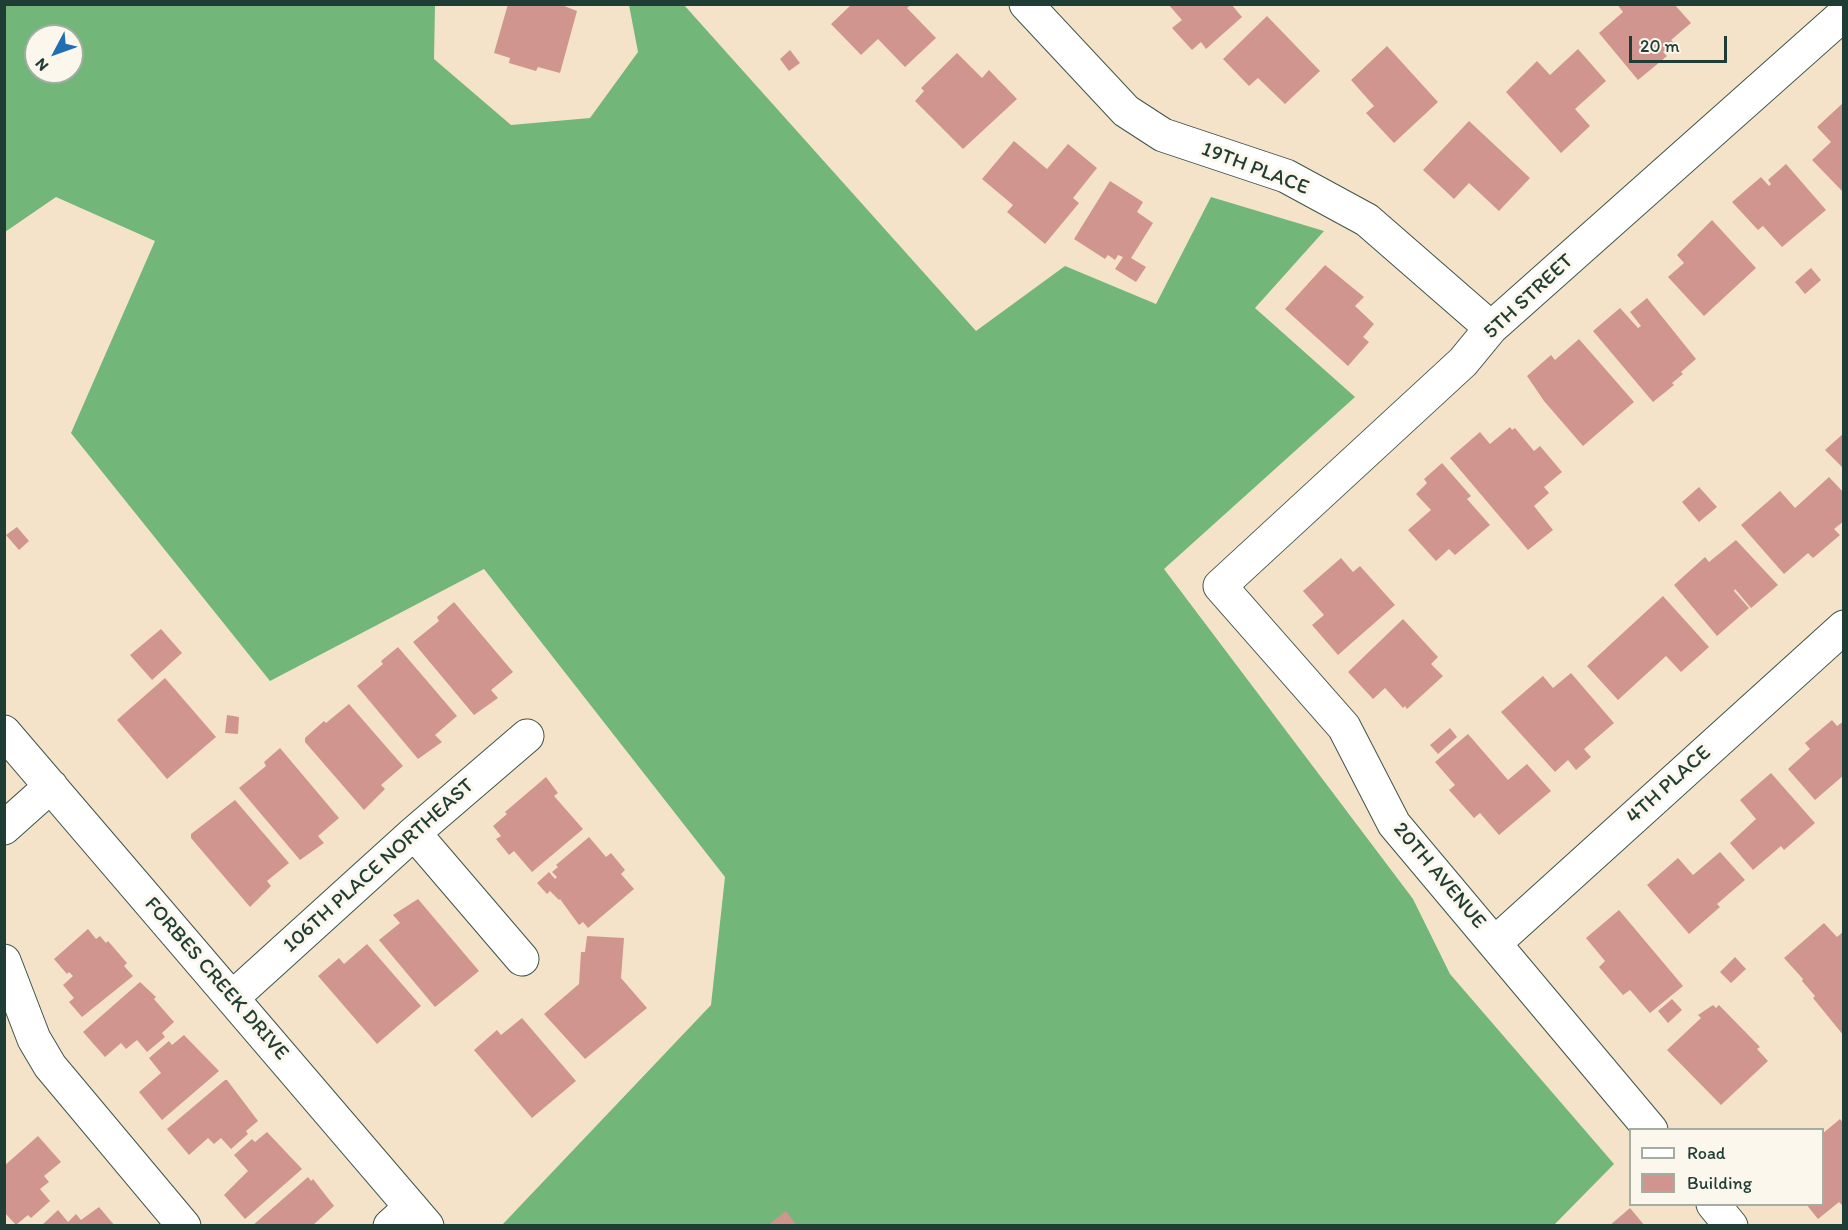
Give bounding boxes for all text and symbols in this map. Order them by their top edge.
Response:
north arrow [24,24,84,84]
scale bar [1632,24,1730,62]
text: 20 m [1640,35,1680,57]
text: N [31,55,52,75]
street label: 19TH PLACE [1198,137,1312,201]
street label: 5TH STREET [1479,249,1579,345]
street label: 4TH PLACE [1622,741,1716,829]
street label: 106TH PLACE NORTHEAST [278,774,480,958]
street label: 20TH AVENUE [1387,818,1491,934]
street label: FORBES CREEK DRIVE [138,892,294,1066]
legend [1629,1128,1824,1206]
text: Road [1687,1142,1726,1164]
text: Building [1687,1172,1752,1194]

